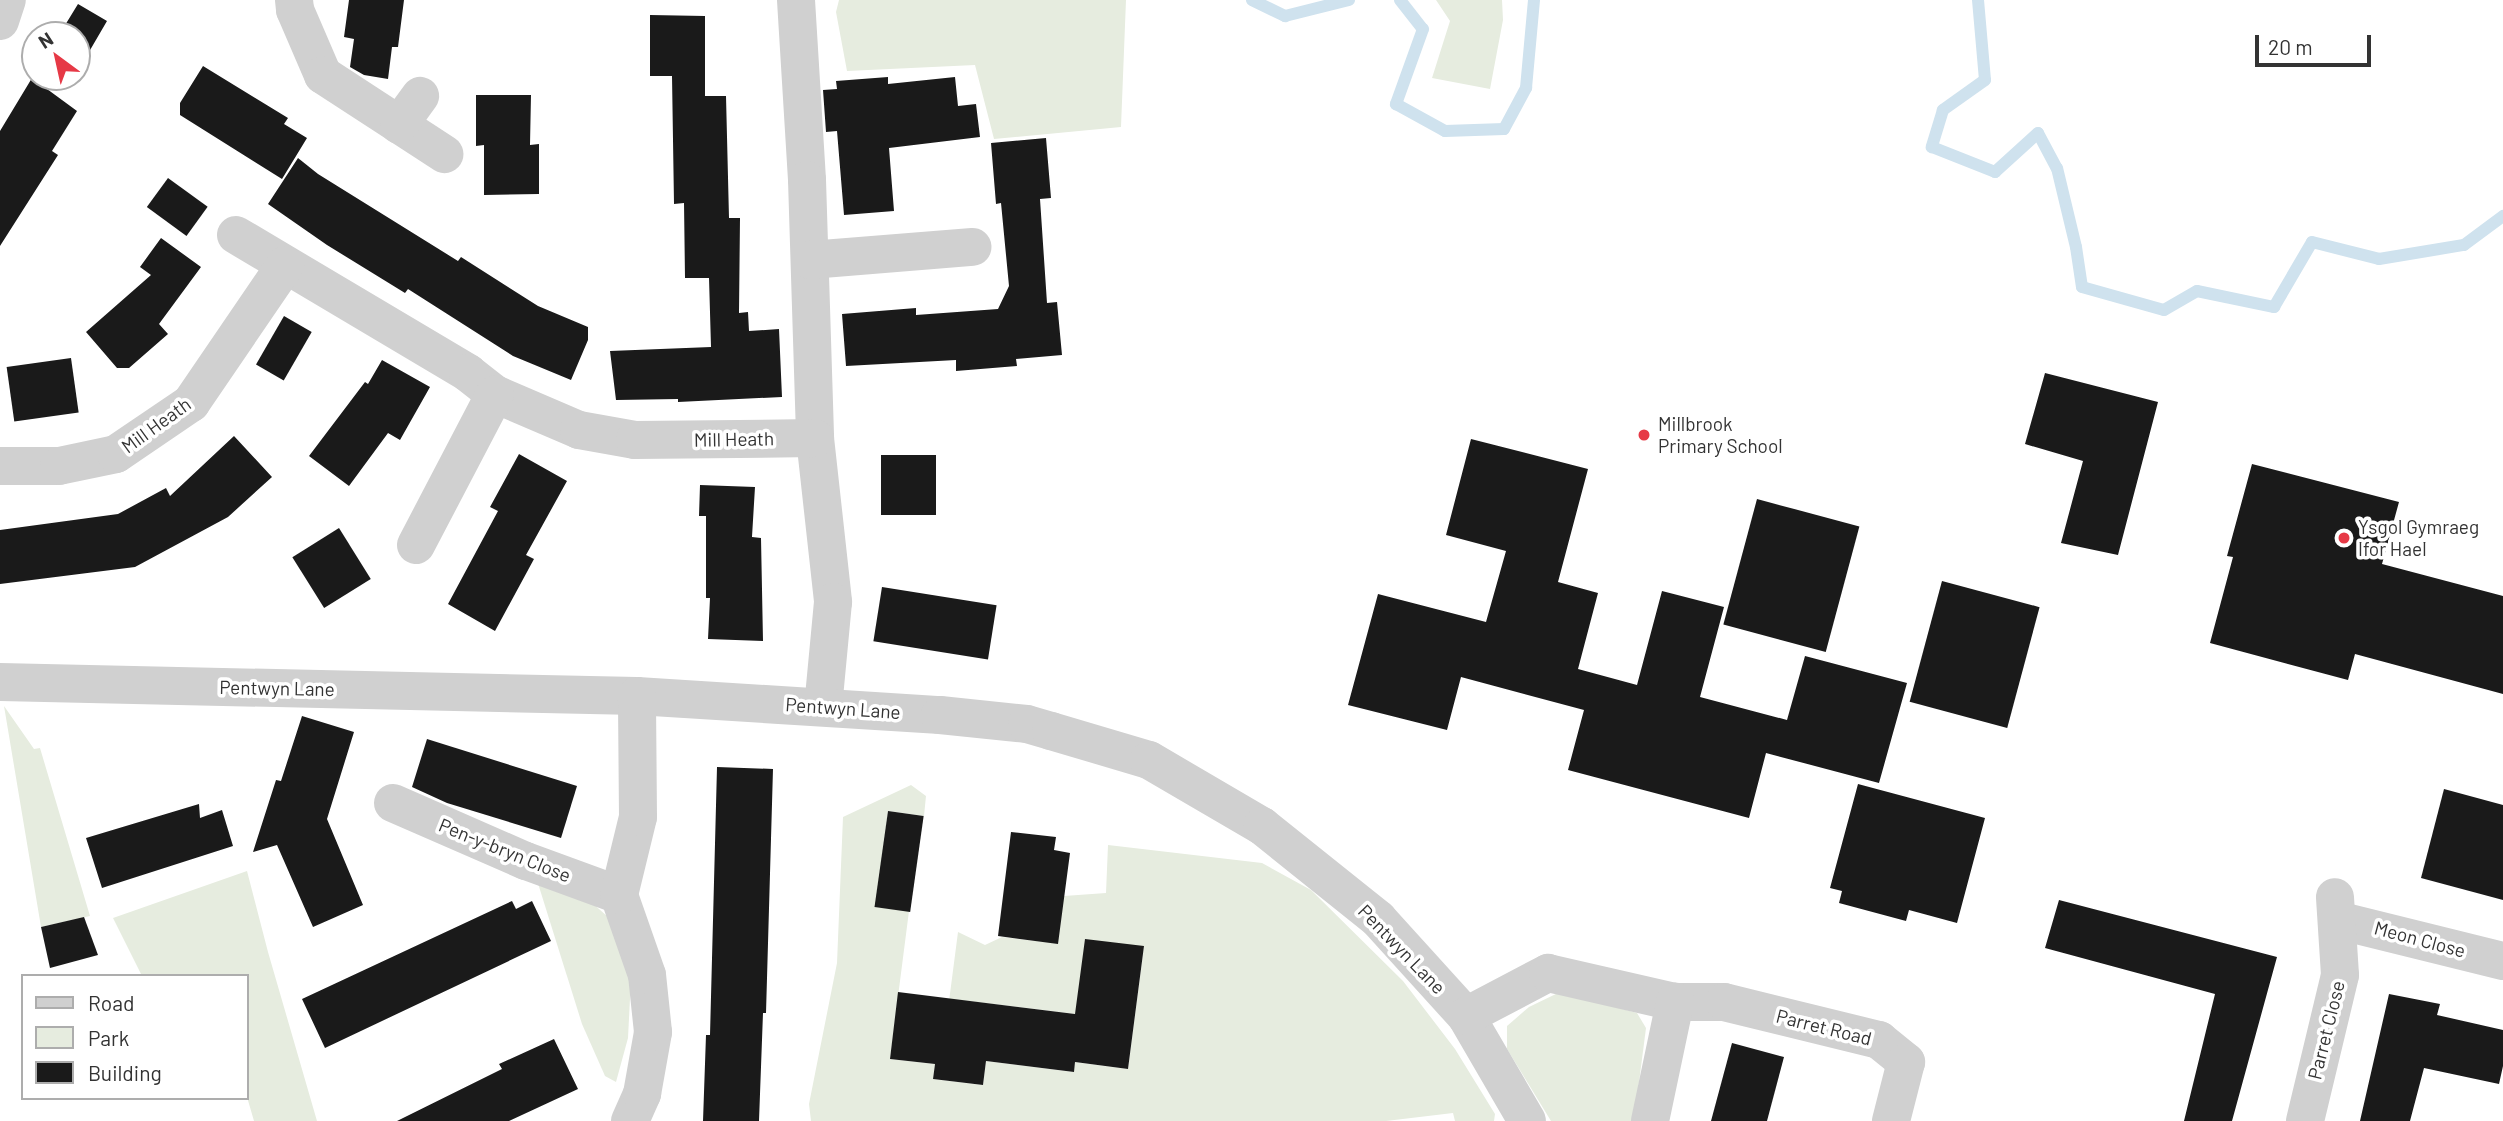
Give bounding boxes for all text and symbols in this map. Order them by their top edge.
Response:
north arrow [21,21,91,91]
scale bar [2258,21,2374,65]
text: N [34,27,57,53]
text: 20 m [2268,34,2313,59]
street label: Mill Heath [117,392,195,458]
place label: Millbrook Primary School [1658,413,1783,457]
street label: Mill Heath [694,427,774,451]
marker: Millbrook Primary School [1636,427,1652,443]
place label: Ysgol Gymraeg Ifor Hael [2358,516,2479,560]
marker: Ysgol Gymraeg Ifor Hael [2336,530,2352,546]
street label: Pentwyn Lane [219,676,335,700]
street label: Pentwyn Lane [785,693,901,723]
street label: Pen-y-bryn Close [436,813,574,887]
street label: Pentwyn Lane [1354,900,1450,998]
street label: Meon Close [2372,916,2468,962]
legend [21,974,248,1100]
street label: Parret Close [2303,978,2349,1082]
text: Road [88,990,134,1015]
street label: Parret Road [1774,1004,1874,1050]
text: Park [88,1025,129,1050]
text: Building [88,1060,162,1085]

